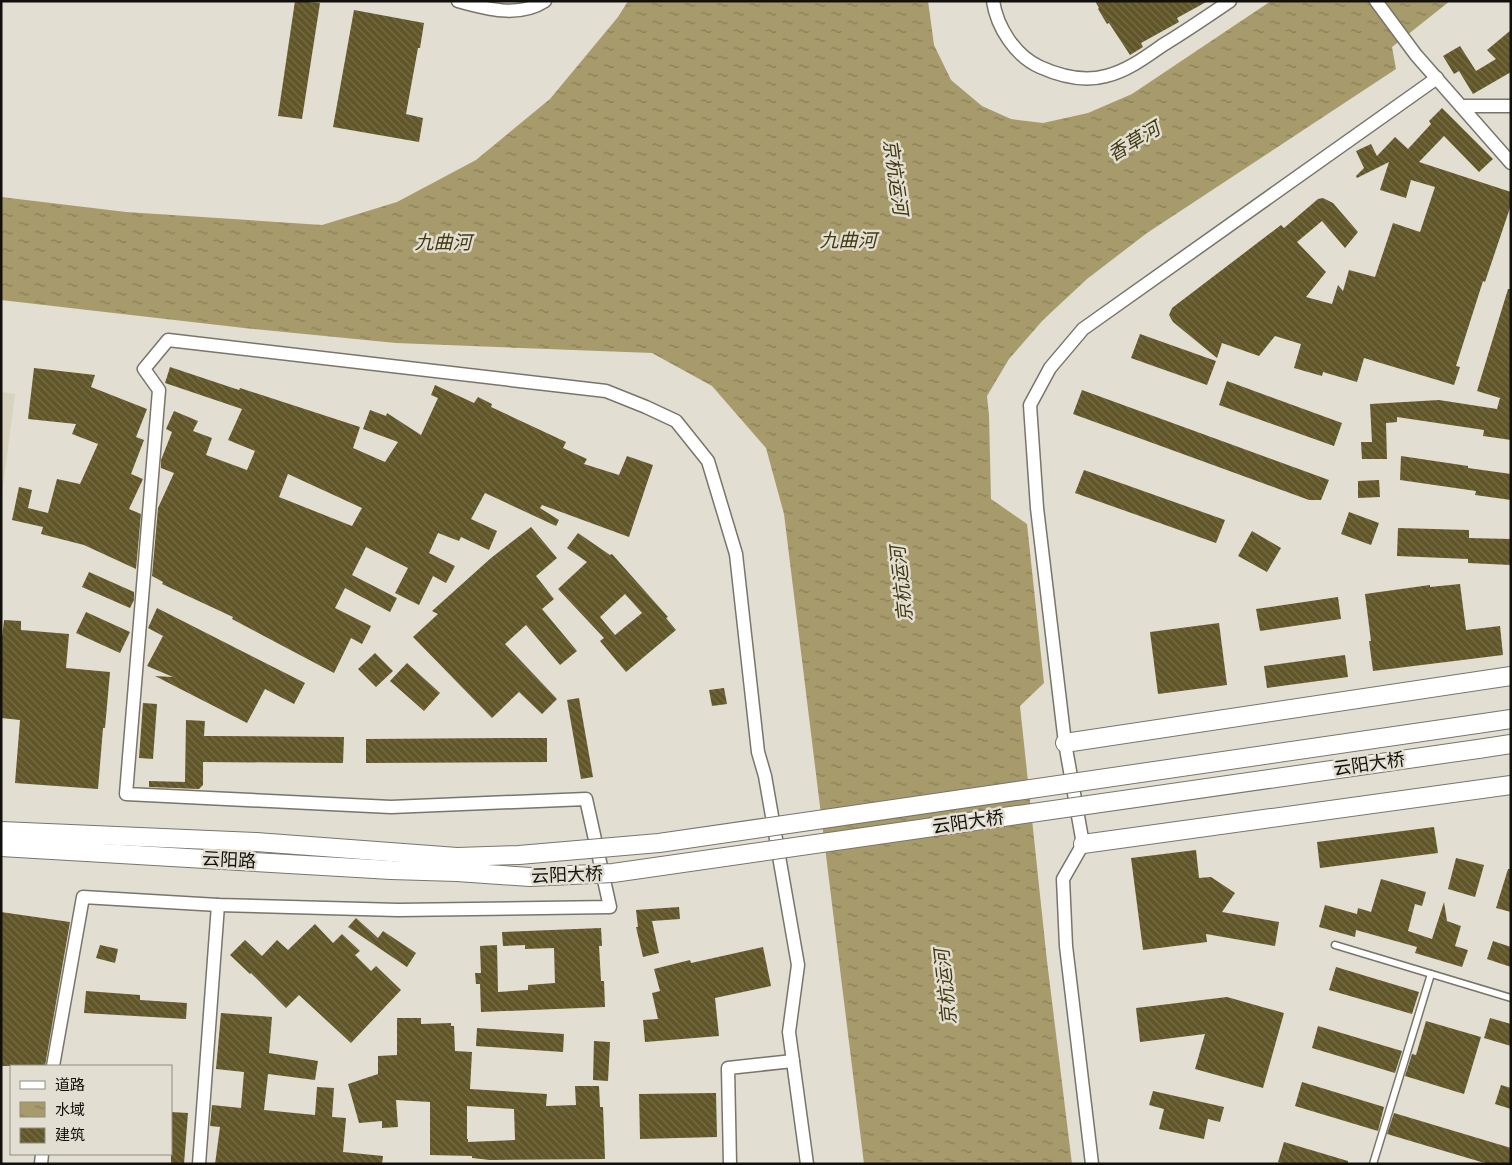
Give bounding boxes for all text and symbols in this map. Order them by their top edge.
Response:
water label: 香草河 [1104,116,1168,166]
water label: 京杭运河 [879,138,912,220]
water label: 九曲河 [819,230,880,252]
water label: 九曲河 [414,232,475,254]
water label: 京杭运河 [887,541,917,623]
street label: 云阳大桥 [1332,748,1406,780]
street label: 云阳大桥 [931,806,1005,838]
street label: 云阳路 [201,848,257,872]
street label: 云阳大桥 [531,863,603,887]
water label: 京杭运河 [931,944,961,1026]
legend [10,1065,172,1155]
text: 道路 [55,1076,85,1094]
text: 水域 [55,1101,85,1119]
text: 建筑 [55,1126,85,1144]

